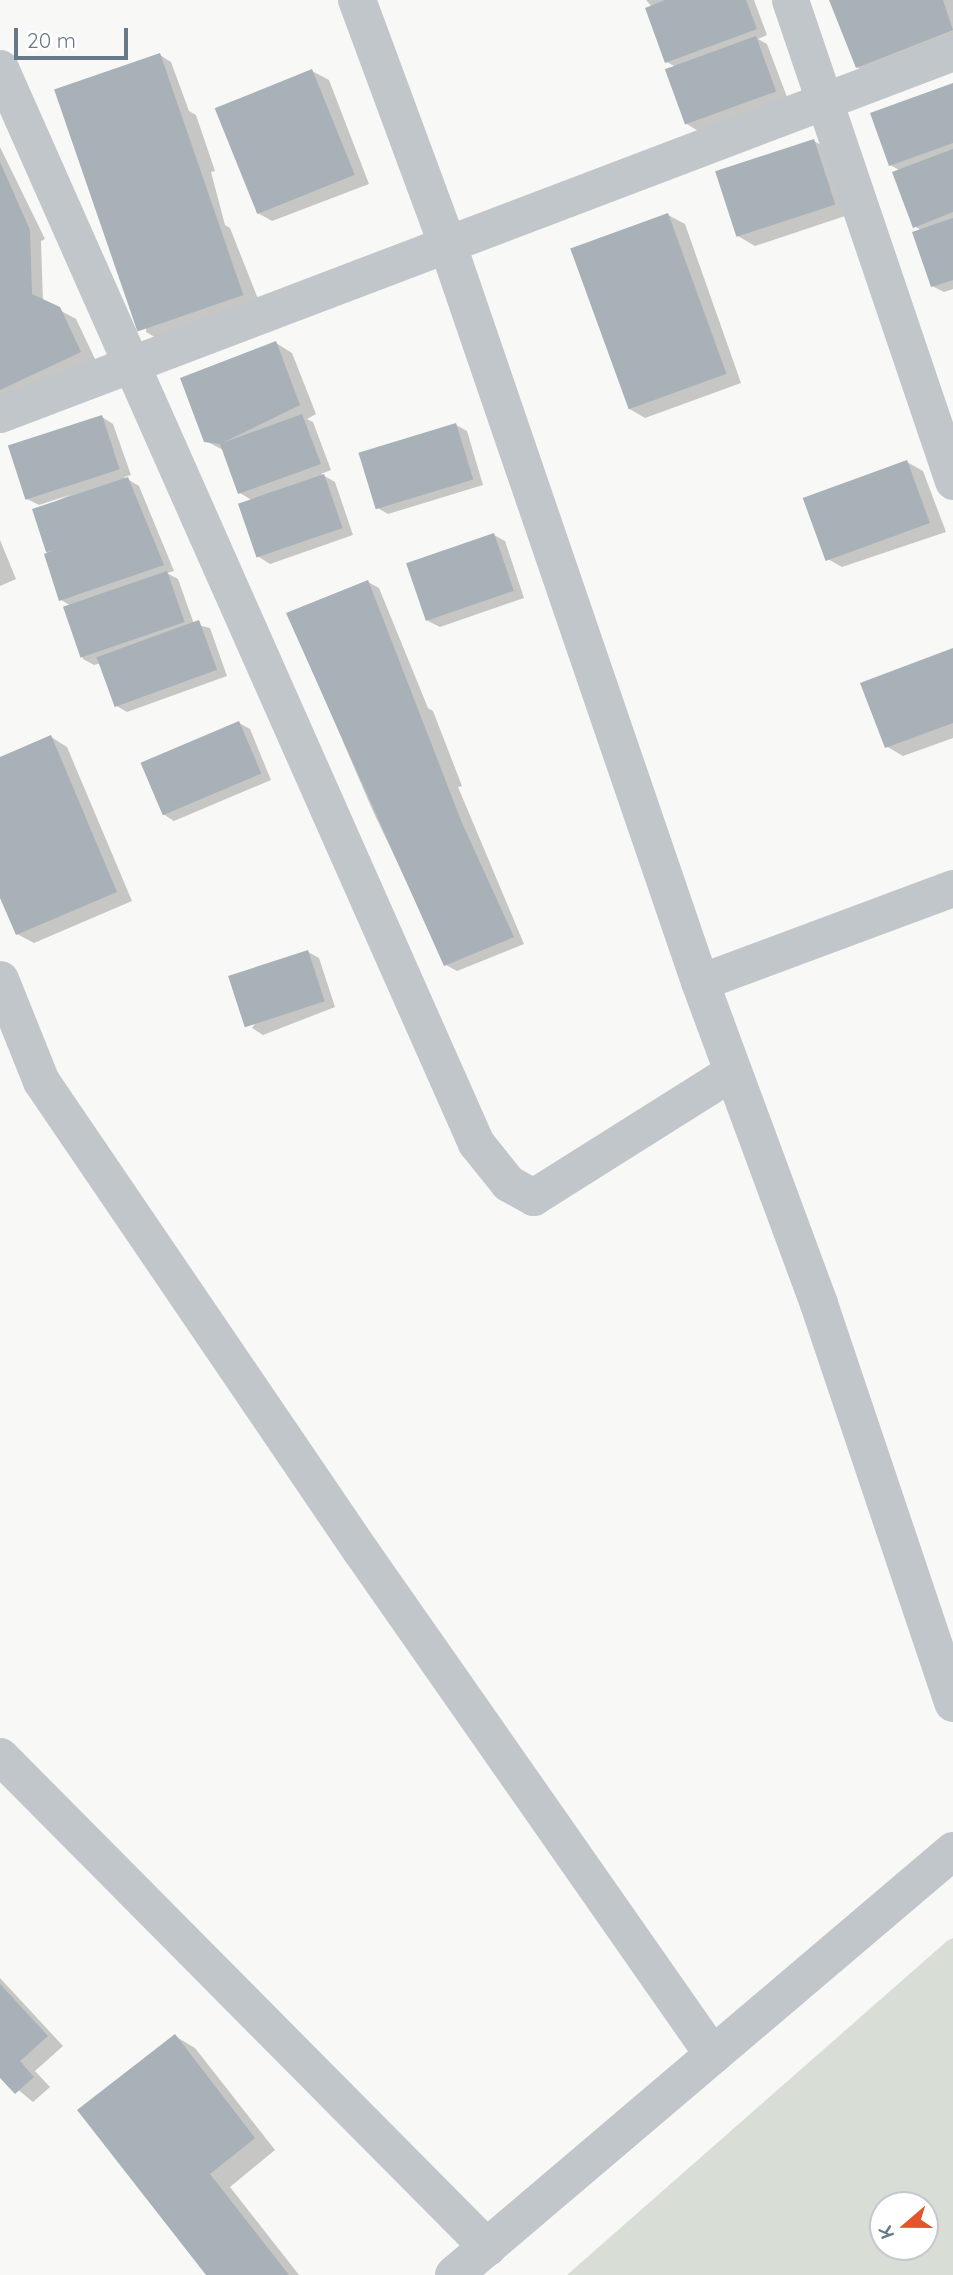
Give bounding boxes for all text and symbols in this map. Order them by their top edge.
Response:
scale bar [18,14,131,58]
text: 20 m [27,27,76,53]
north arrow [869,2191,939,2261]
text: K [873,2223,900,2242]

